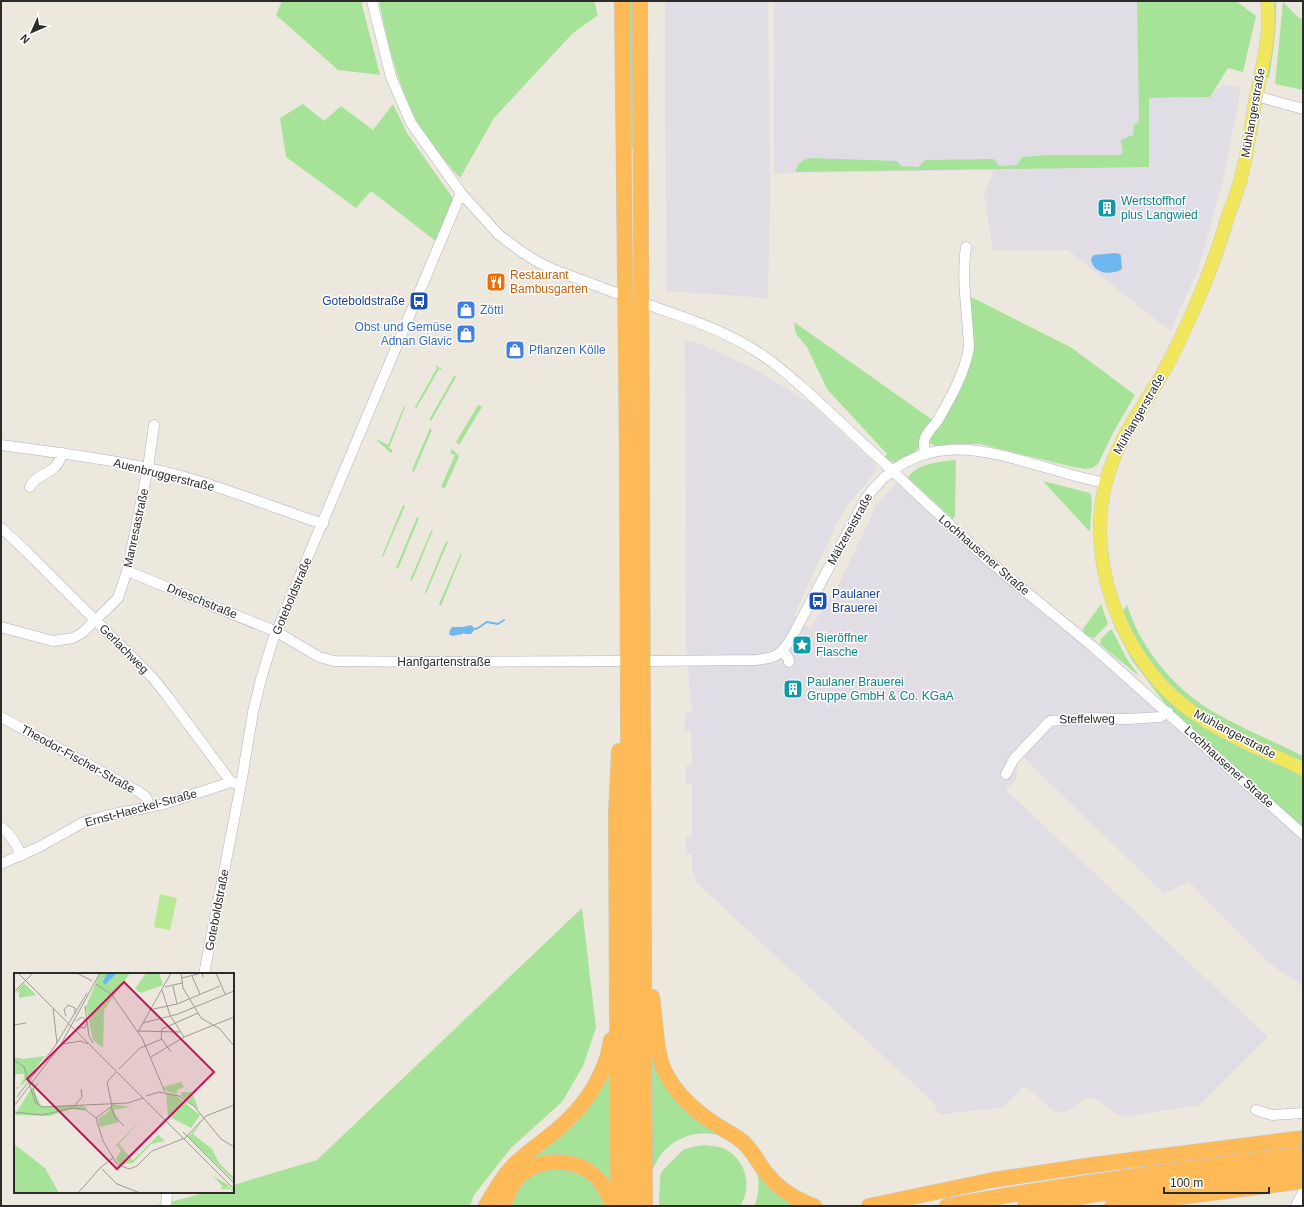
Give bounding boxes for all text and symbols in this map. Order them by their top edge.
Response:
north arrow [12,12,52,52]
text: N [18,32,32,46]
street label: Mühlangerstraße [1238,67,1268,159]
place label: Wertstoffhof plus Langwied [1121,194,1198,222]
building icon: Wertstoffhof plus Langwied [1096,197,1118,219]
place label: Restaurant Bambusgarten [510,268,588,296]
restaurant icon: Restaurant Bambusgarten [485,271,507,293]
bus stop icon: Goteboldstraße [408,290,430,312]
place label: Goteboldstraße [322,294,405,308]
shop icon: Zöttl [455,299,477,321]
place label: Zöttl [480,303,503,317]
place label: Obst und Gemüse Adnan Glavic [355,320,452,348]
shop icon: Obst und Gemüse Adnan Glavic [455,323,477,345]
shop icon: Pflanzen Kölle [504,339,526,361]
place label: Pflanzen Kölle [529,343,606,357]
street label: Mühlangerstraße [1110,371,1168,457]
street label: Auenbruggerstraße [112,456,216,494]
street label: Manresastraße [121,487,151,569]
street label: Mälzereistraße [825,491,876,567]
street label: Lochhausener Straße [936,512,1032,598]
street label: Goteboldstraße [269,555,315,637]
street label: Drieschstraße [165,581,240,622]
place label: Paulaner Brauerei [832,587,880,615]
bus stop icon: Paulaner Brauerei [807,590,829,612]
street label: Gerlachweg [96,621,152,677]
place label: Bieröffner Flasche [816,631,868,659]
place icon: Bieröffner Flasche [791,634,813,656]
street label: Hanfgartenstraße [397,655,491,669]
place label: Paulaner Brauerei Gruppe GmbH & Co. KGaA [807,675,954,703]
building icon: Paulaner Brauerei Gruppe GmbH & Co. KGaA [782,678,804,700]
street label: Mühlangerstraße [1192,707,1279,762]
street label: Steffelweg [1059,712,1115,726]
street label: Theodor-Fischer-Straße [19,722,138,796]
street label: Lochhausener Straße [1181,723,1277,811]
street label: Ernst-Haeckel-Straße [83,786,199,830]
street label: Goteboldstraße [202,868,232,952]
inset map [14,973,234,1193]
scale bar [1164,1169,1269,1195]
text: 100 m [1170,1176,1203,1190]

